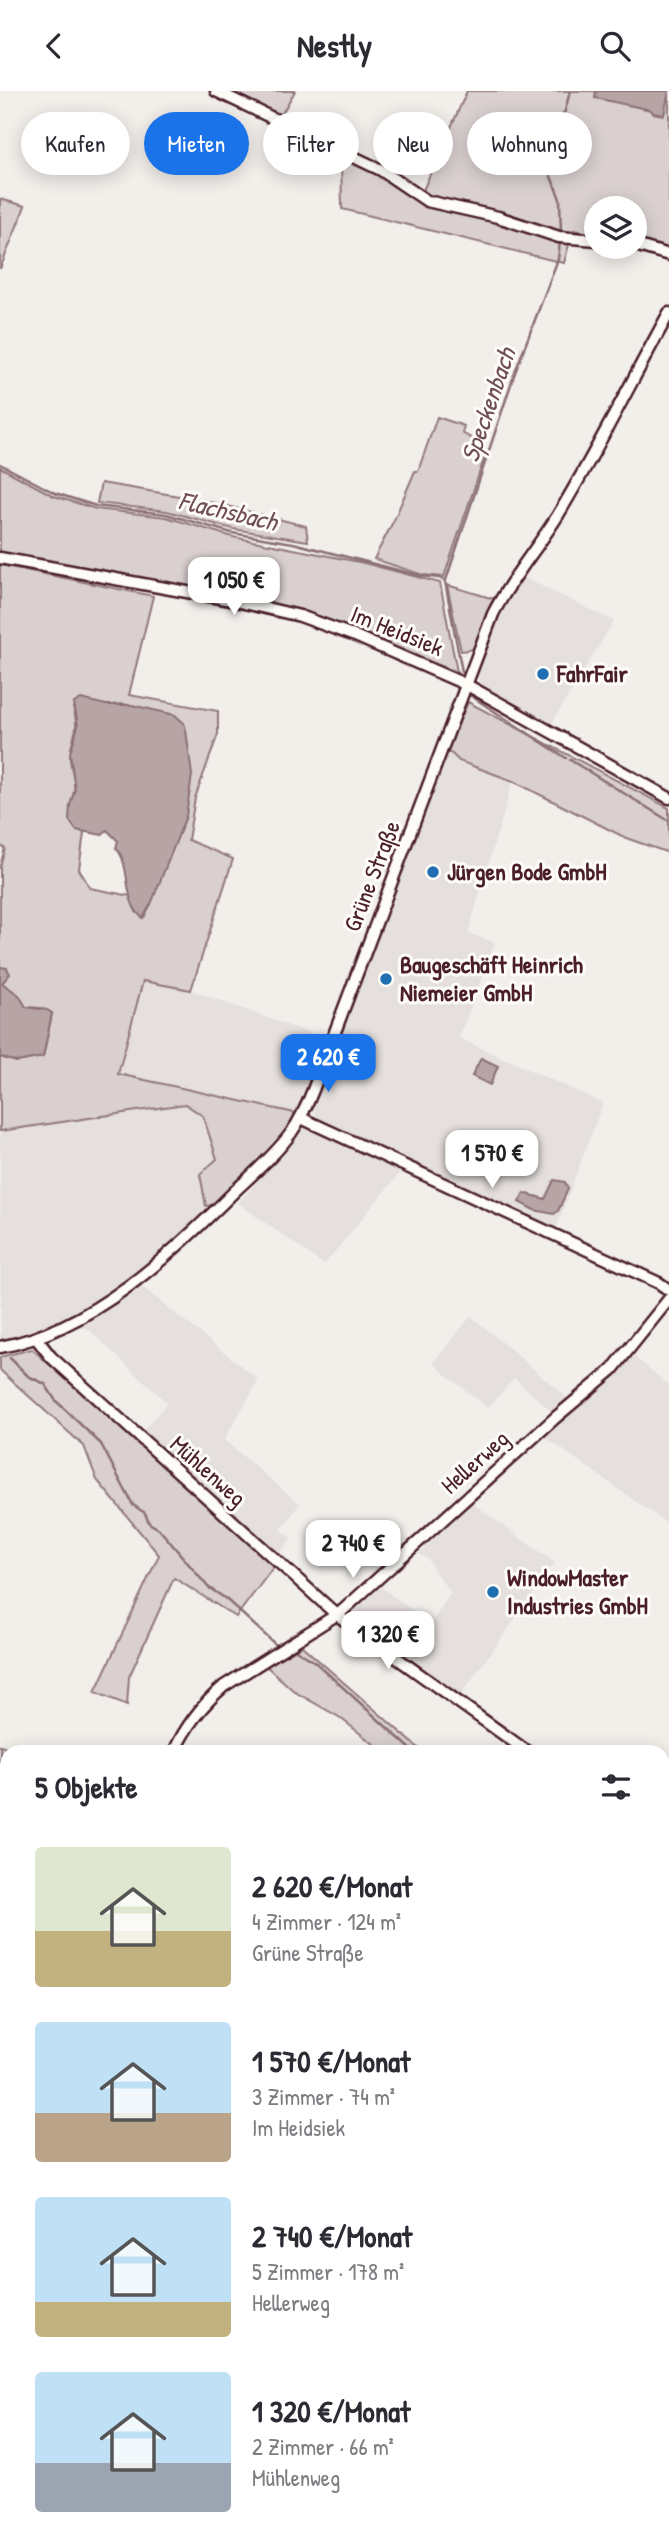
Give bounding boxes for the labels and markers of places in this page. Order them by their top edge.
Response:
pin: 1 050 € [169,557,299,617]
place label: FahrFair [556,657,629,689]
marker: FahrFair [535,666,551,682]
place label: Jürgen Bode GmbH [447,855,607,888]
marker: Jürgen Bode GmbH [425,864,441,880]
place label: Baugeschäft Heinrich Niemeier GmbH [400,948,583,1008]
marker: Baugeschäft Heinrich Niemeier GmbH [378,971,394,987]
pin: 2 620 € [263,1035,393,1094]
pin: 1 570 € [427,1131,557,1190]
pin: 2 740 € [288,1521,418,1580]
place label: WindowMaster Industries GmbH [507,1561,648,1621]
marker: WindowMaster Industries GmbH [485,1584,501,1600]
pin: 1 320 € [323,1611,453,1671]

